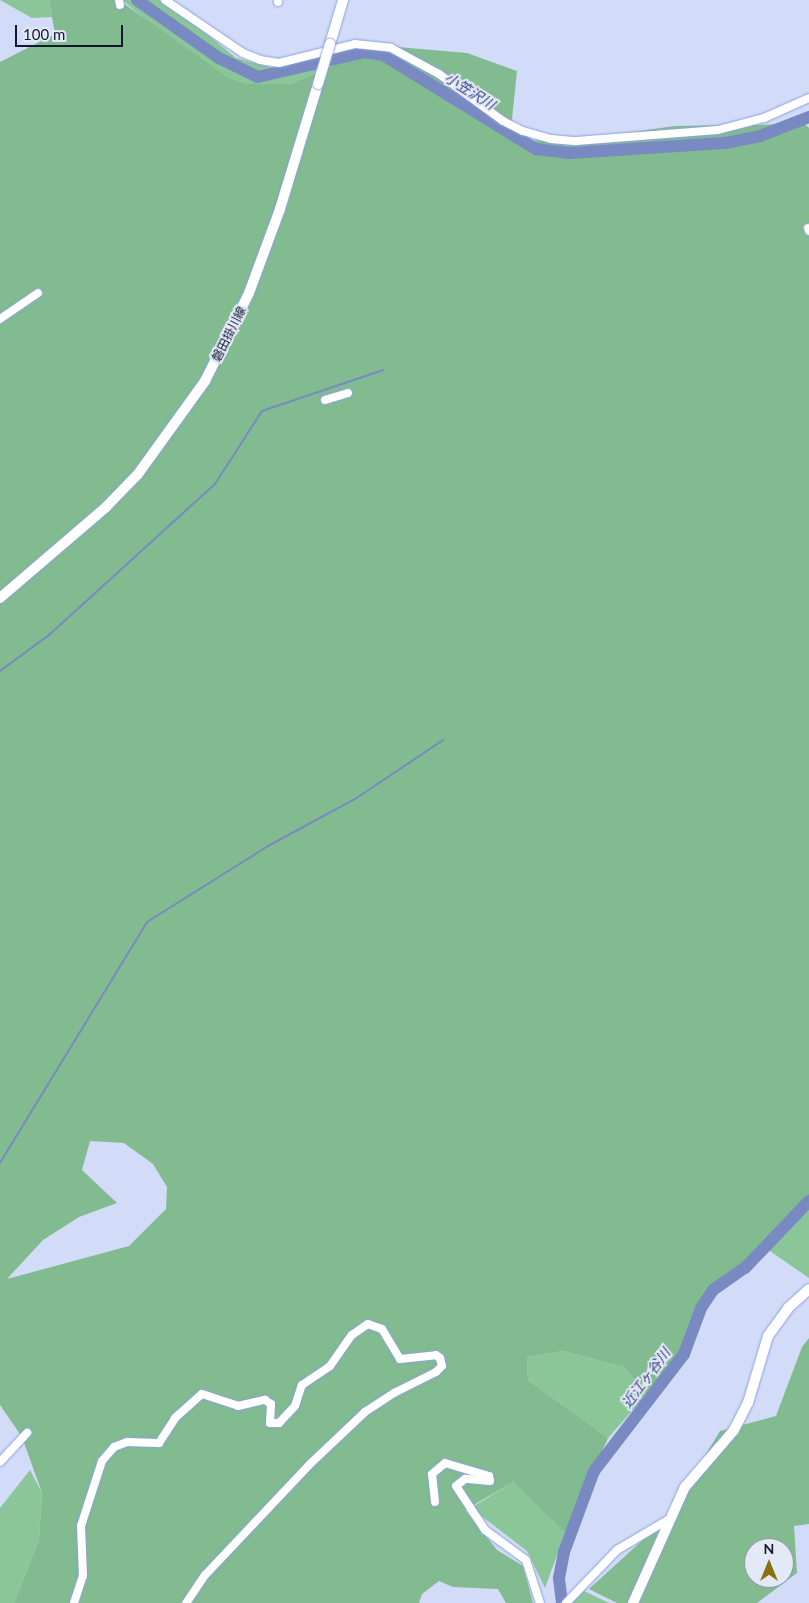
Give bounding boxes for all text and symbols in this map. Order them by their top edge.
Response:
scale bar [18,15,125,47]
text: 100 m [23,25,65,43]
water label: 小笠沢川 [442,69,498,113]
street label: 磐田掛川線 [209,304,249,364]
water label: 近江ヶ谷川 [618,1345,674,1411]
north arrow [744,1538,794,1588]
text: N [764,1540,774,1557]

